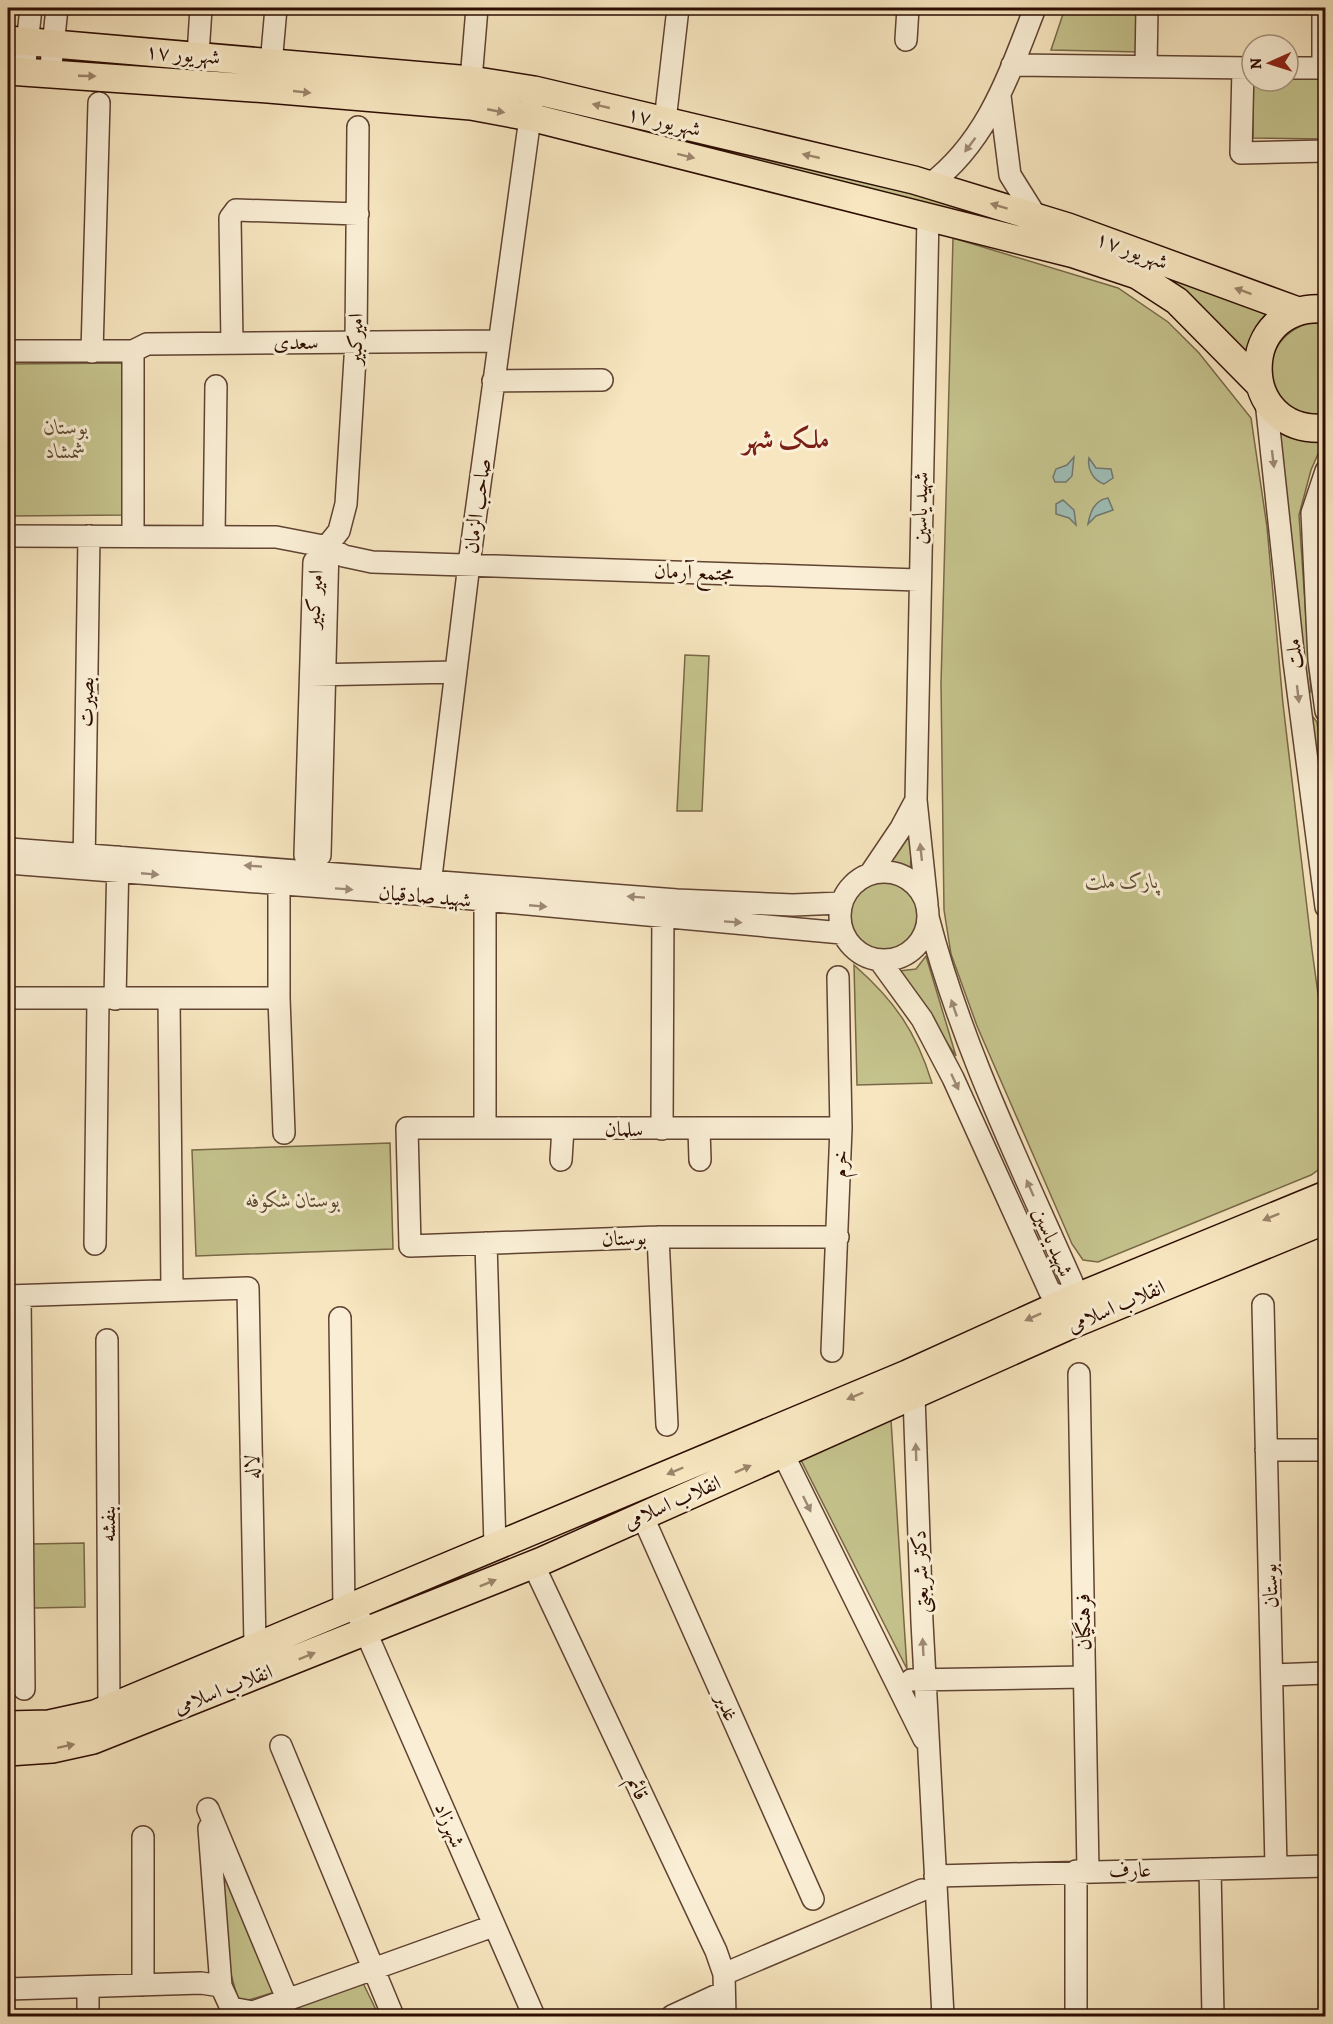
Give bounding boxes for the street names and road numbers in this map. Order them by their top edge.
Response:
street label: ۱۷ شهریور [144,37,222,71]
street label: ۱۷ شهریور [624,99,704,143]
street label: ۱۷ شهریور [1092,224,1172,276]
street label: امیرکبیر [340,313,370,367]
street label: سعدی [273,328,319,356]
street label: صاحب الزمان [456,456,498,556]
street label: شهید یاسین [905,471,935,545]
street label: مجتمع آرمان [653,557,735,592]
street label: امیر کبیر [298,569,330,631]
street label: ملت [1278,637,1310,671]
street label: بصیرت [72,677,100,727]
street label: شهید صادقیان [377,878,473,914]
street label: سلمان [604,1115,644,1143]
street label: خرم [826,1150,858,1178]
street label: شهید یاسین [1026,1203,1080,1281]
street label: بوستان [601,1223,647,1253]
street label: انقلاب اسلامی [1063,1273,1169,1339]
street label: لاله [238,1454,266,1480]
street label: انقلاب اسلامی [619,1468,725,1536]
street label: بنفشه [94,1506,122,1542]
street label: دکتر شریعتی [905,1530,936,1614]
street label: بوستان [1255,1563,1285,1609]
street label: فرهنگیان [1069,1593,1097,1651]
street label: انقلاب اسلامی [170,1657,276,1721]
street label: غدیر [708,1687,745,1726]
street label: قائم [617,1771,656,1806]
street label: شهرزاد [428,1798,472,1852]
street label: عارف [1109,1856,1151,1884]

